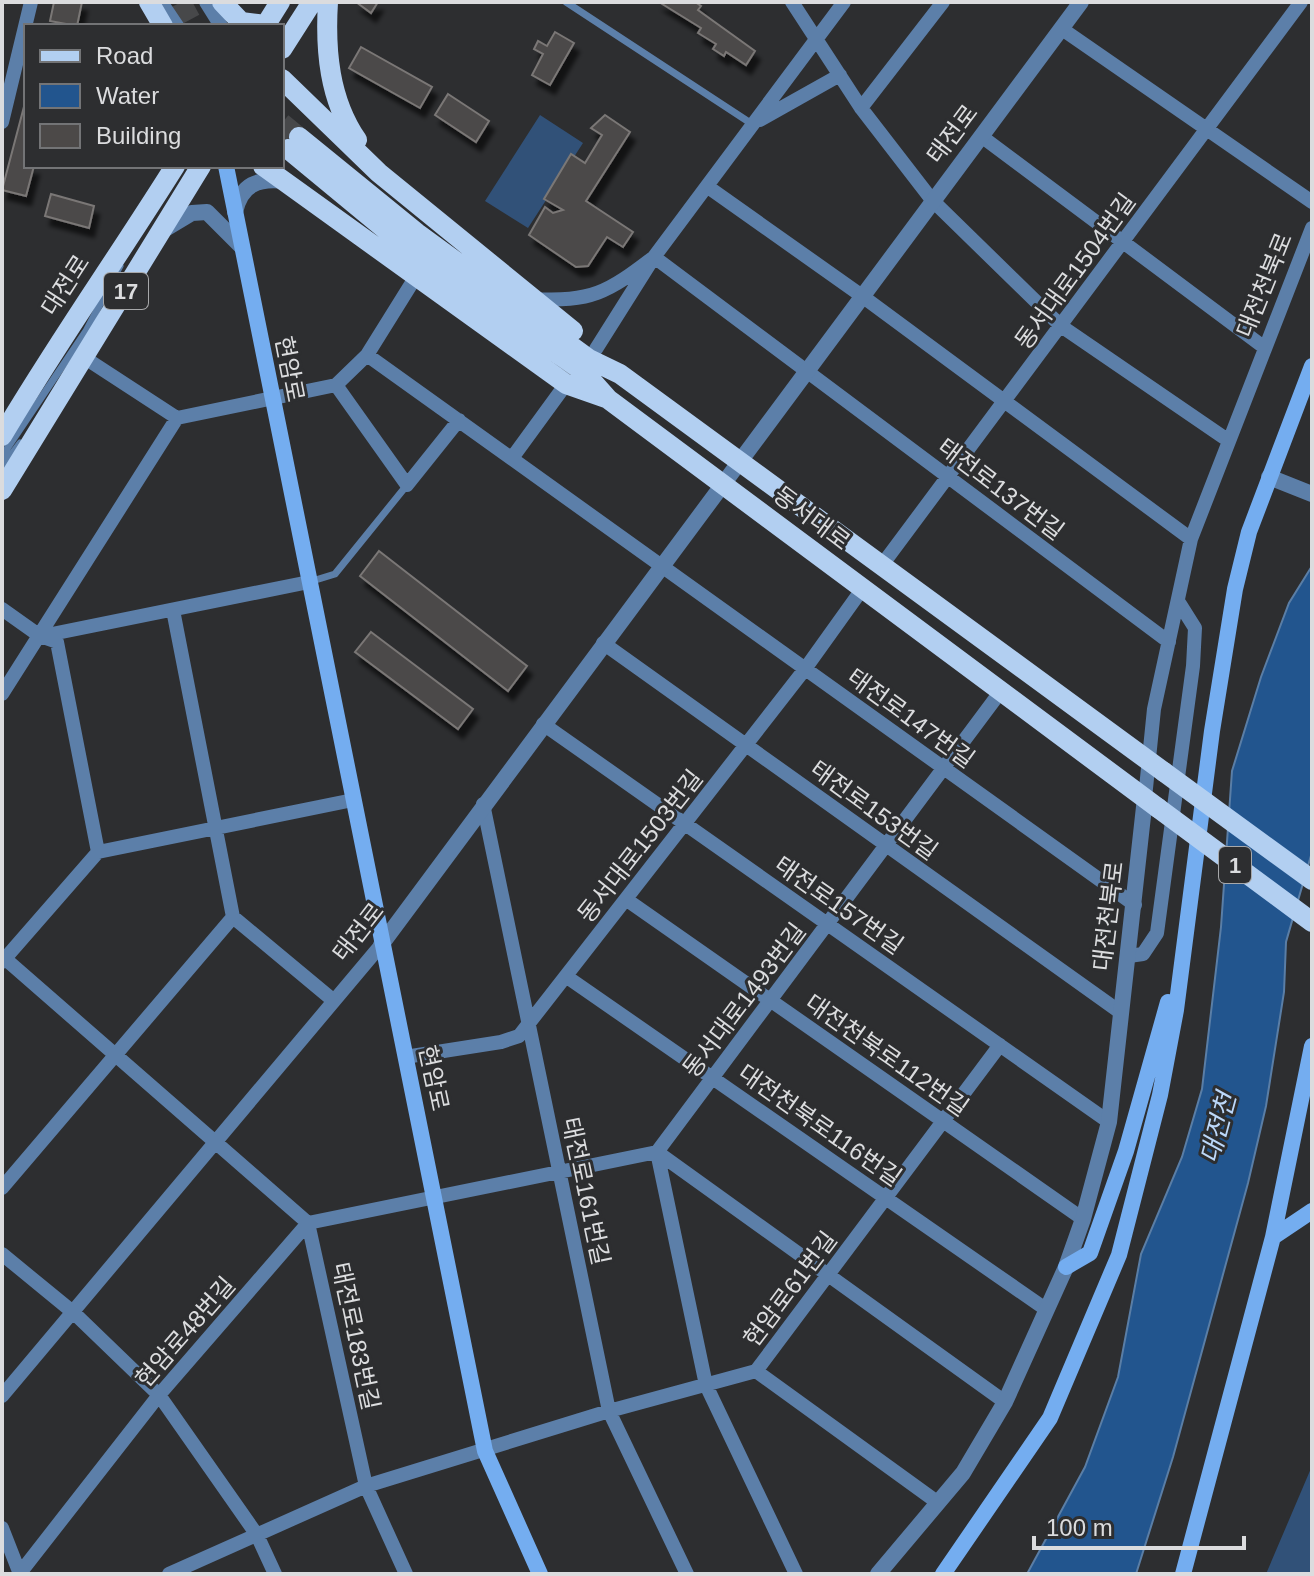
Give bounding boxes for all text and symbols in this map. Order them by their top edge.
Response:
legend [24,24,284,168]
text: Road [96,42,153,69]
text: Water [96,82,159,109]
street label: 태전로 [921,99,983,169]
text: Building [96,122,181,149]
street label: 동서대로1504번길 [1009,188,1141,354]
street label: 대전천북로 [1231,229,1297,341]
street label: 대전로 [36,250,94,320]
road number: 17 [104,273,148,309]
street label: 현암로 [270,334,310,404]
street label: 태전로137번길 [933,433,1069,545]
street label: 동서대로 [769,481,855,555]
street label: 태전로147번길 [842,663,980,773]
street label: 태전로153번길 [805,755,943,865]
street label: 동서대로1503번길 [572,764,708,928]
road number: 1 [1219,847,1251,883]
street label: 태전로157번길 [770,851,908,959]
street label: 대전천북로 [1088,860,1128,972]
street label: 태전로 [327,898,389,966]
street label: 동서대로1493번길 [677,918,811,1082]
street label: 대전천북로112번길 [800,989,974,1121]
street label: 현암로 [414,1043,454,1113]
street label: 대전천북로116번길 [733,1059,907,1191]
water label: 대전천 [1194,1086,1243,1167]
street label: 태전로161번길 [557,1115,615,1267]
street label: 현암로61번길 [738,1226,842,1352]
street label: 태전로183번길 [327,1260,385,1412]
street label: 현암로48번길 [130,1271,240,1393]
scale bar [1034,1500,1244,1550]
text: 100 m [1046,1514,1113,1541]

